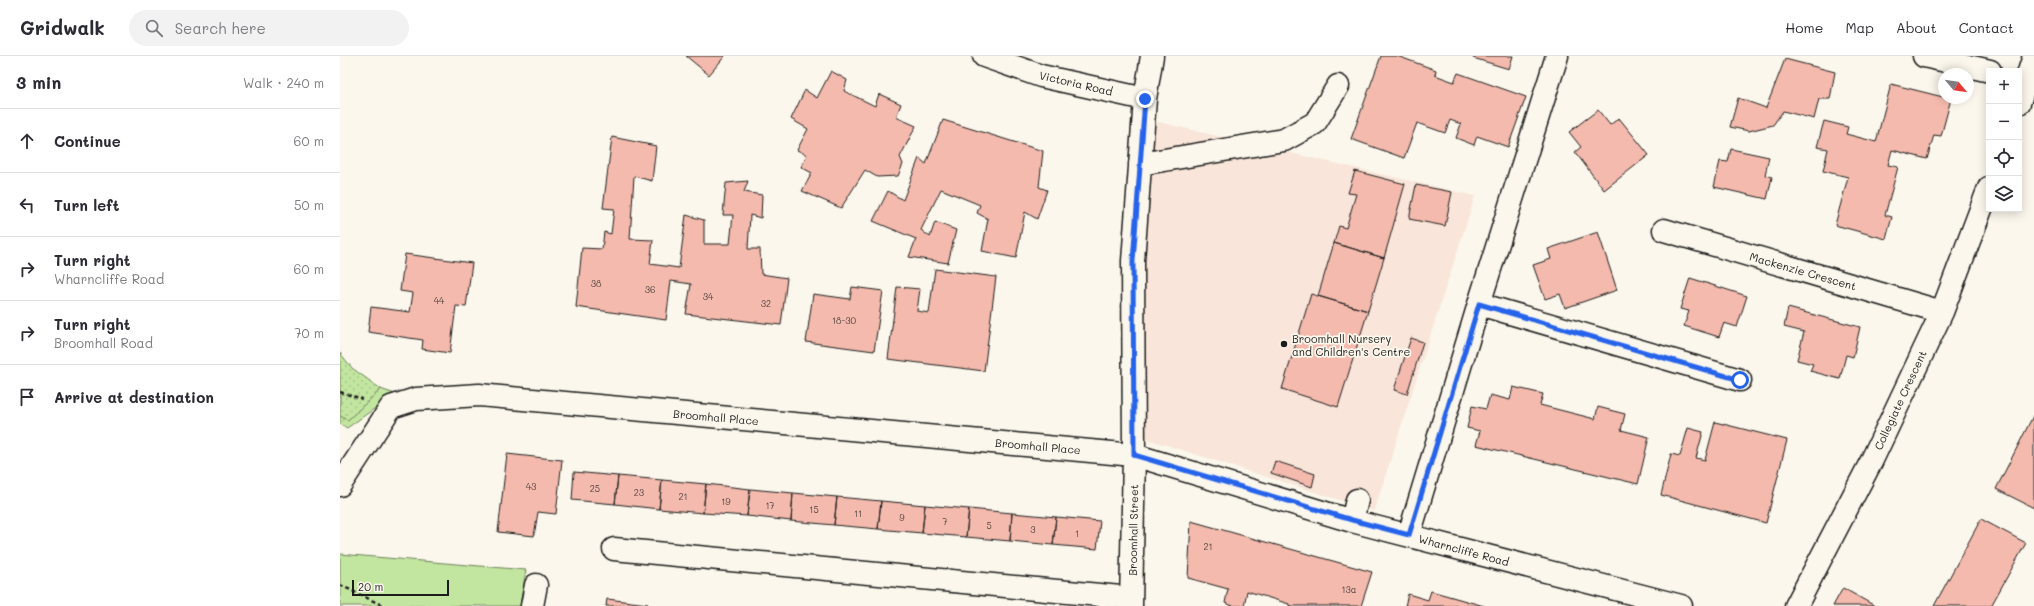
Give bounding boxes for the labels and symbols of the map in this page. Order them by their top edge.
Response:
street label: Victoria Road [1038,67,1114,99]
north arrow [1938,68,1974,104]
route end [1136,90,1154,108]
street label: Mackenzie Crescent [1748,249,1858,293]
house number: 38 [591,278,602,289]
house number: 36 [645,284,655,295]
house number: 34 [703,291,714,302]
house number: 44 [434,295,445,306]
house number: 32 [761,298,771,309]
house number: 18-30 [832,315,856,326]
place label: Broomhall Nursery and Children's Centre [1292,331,1410,359]
marker: Broomhall Nursery and Children's Centre [1279,339,1289,349]
street label: Collegiate Crescent [1870,348,1930,452]
route start [1731,371,1749,389]
street label: Broomhall Place [673,406,760,428]
street label: Broomhall Place [995,435,1082,457]
house number: 43 [526,481,536,492]
house number: 25 [590,483,600,494]
street label: Broomhall Street [1125,484,1141,576]
house number: 23 [634,487,644,498]
house number: 21 [678,491,688,502]
house number: 19 [721,496,731,507]
house number: 17 [765,500,775,511]
house number: 15 [809,504,819,515]
house number: 11 [854,508,862,519]
house number: 9 [899,512,905,523]
house number: 7 [942,516,948,527]
house number: 5 [986,520,992,531]
house number: 3 [1030,524,1036,535]
house number: 1 [1075,528,1079,539]
street label: Wharncliffe Road [1417,531,1511,569]
house number: 21 [1203,541,1213,552]
scale bar [352,578,449,597]
house number: 13a [1342,584,1357,595]

